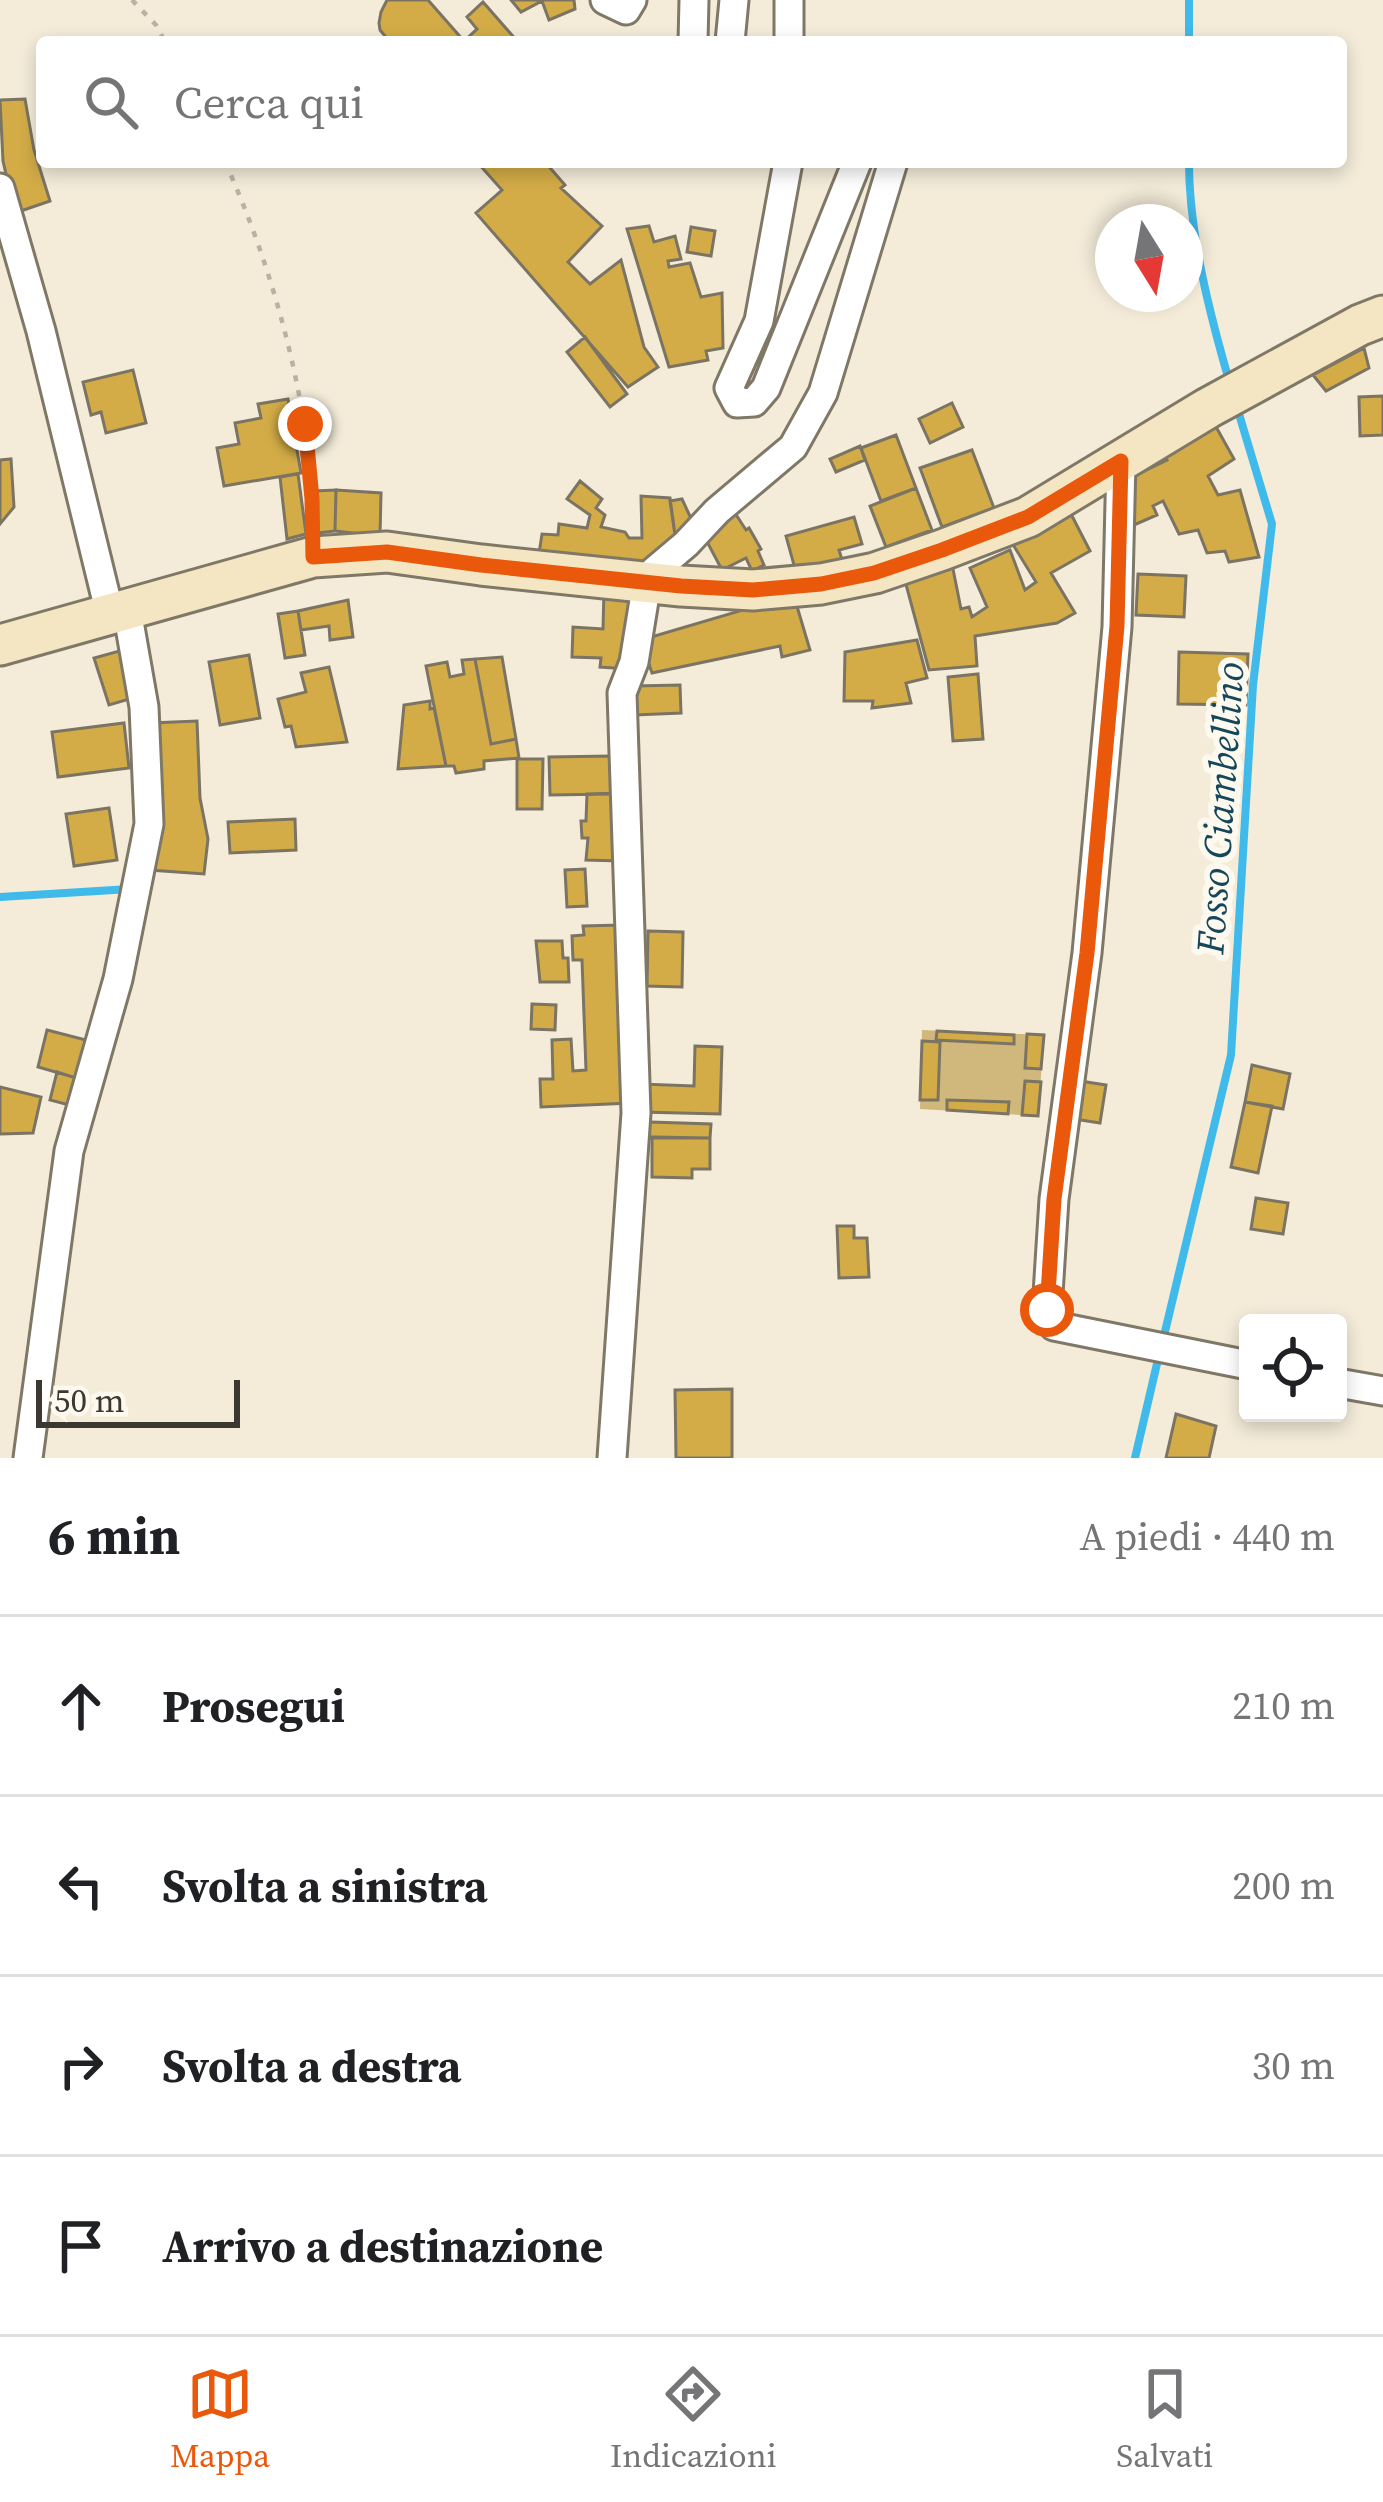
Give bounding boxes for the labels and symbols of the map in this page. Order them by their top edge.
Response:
north arrow [1095,204,1203,312]
route end [278,397,332,451]
water label: Fosso Ciambellino [1183,660,1257,957]
route start [1020,1283,1074,1337]
scale bar [36,1374,240,1427]

